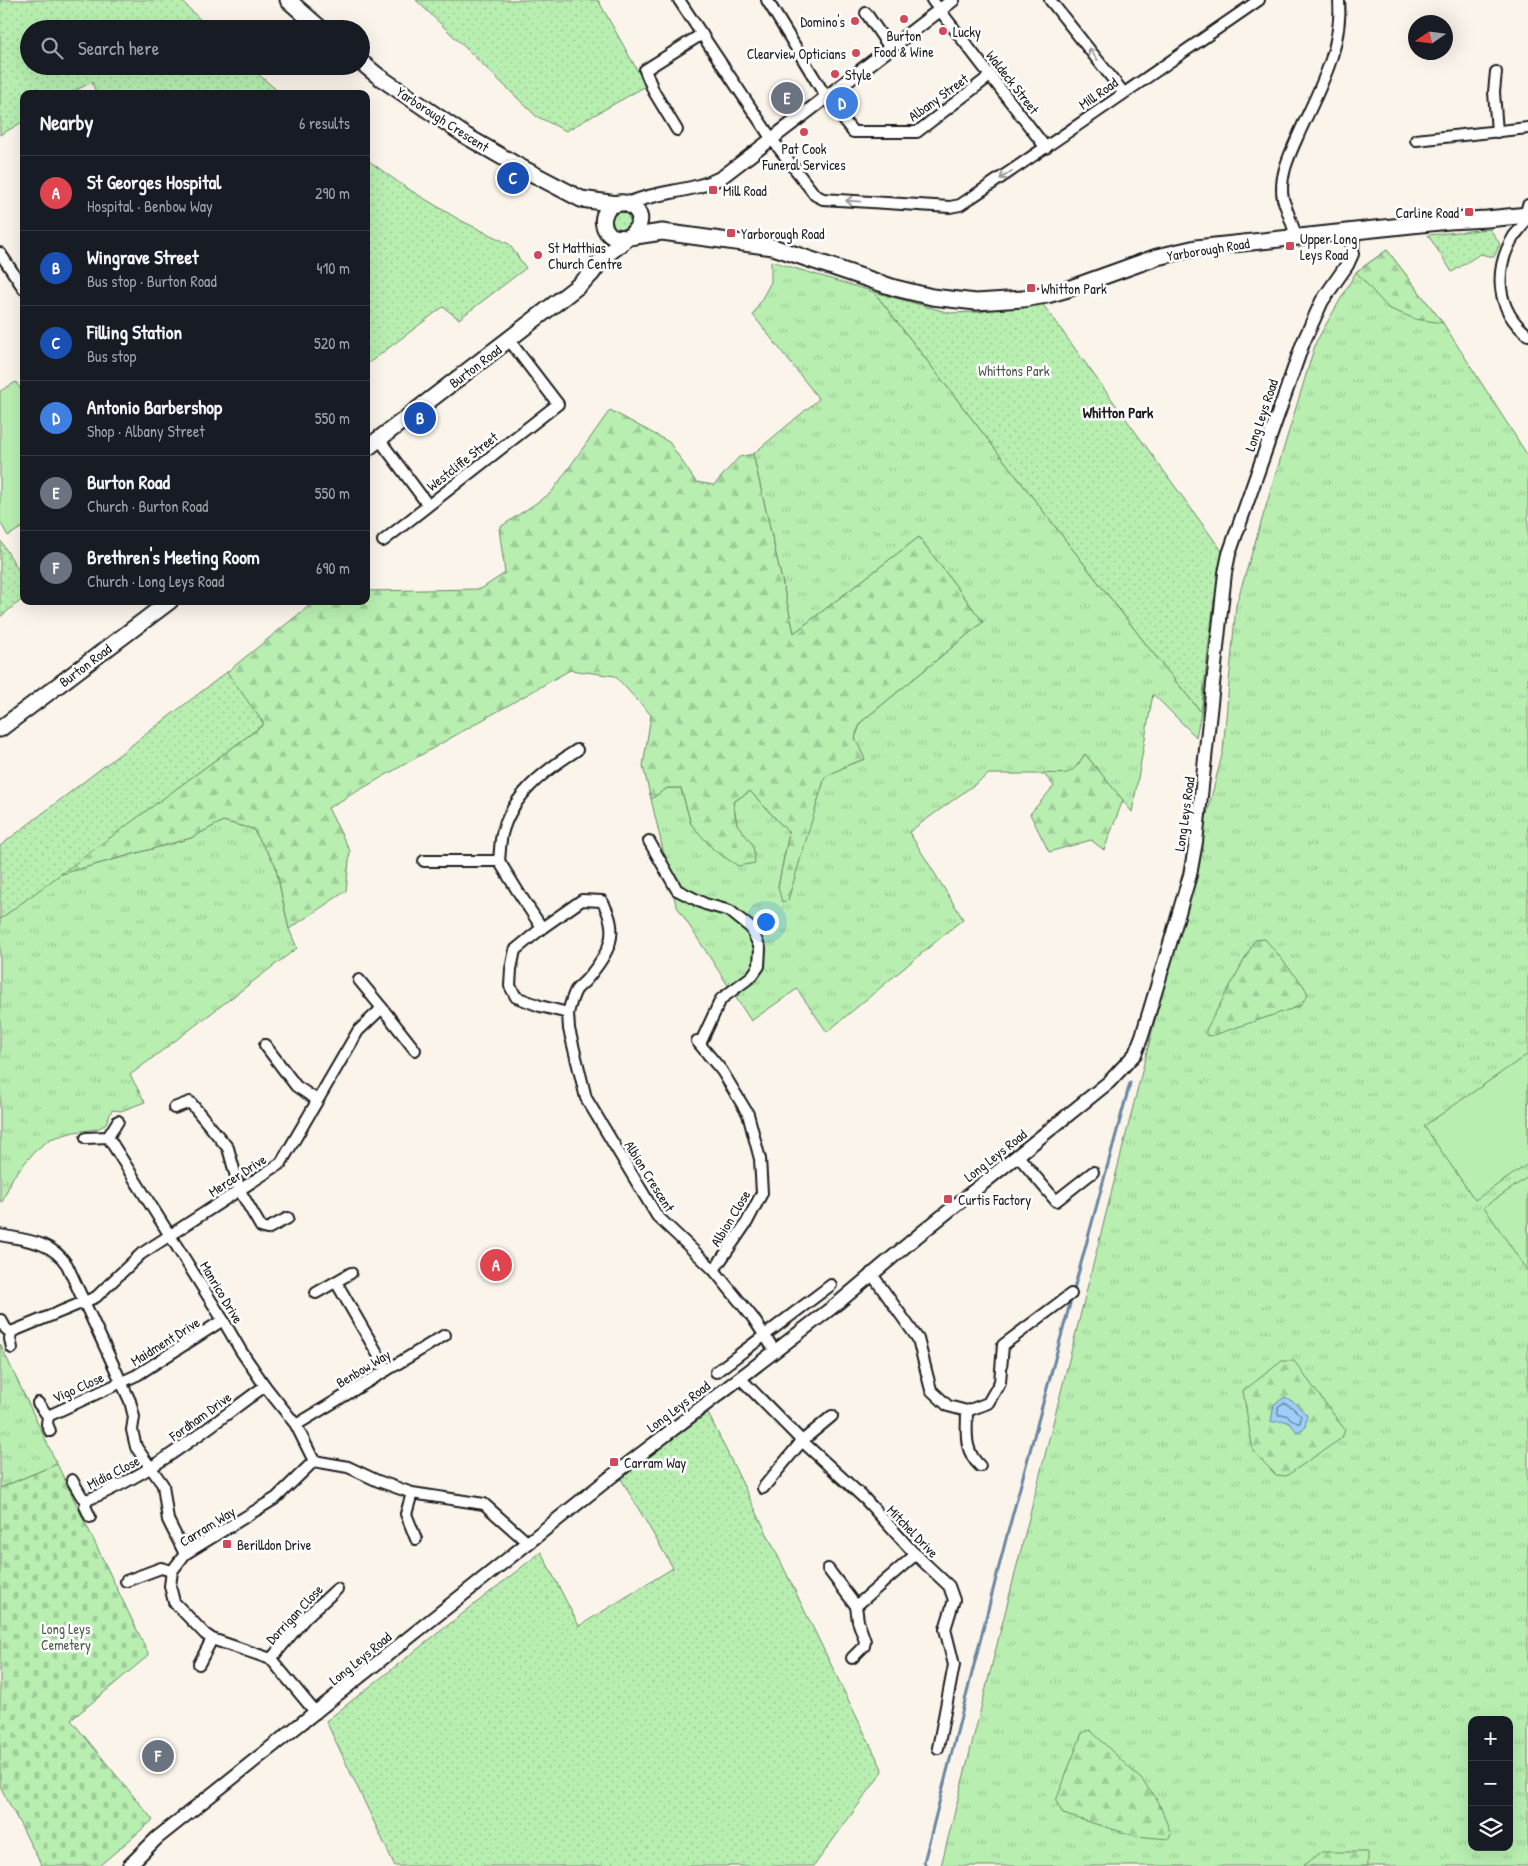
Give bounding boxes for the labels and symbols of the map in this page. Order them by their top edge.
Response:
place label: Domino's [800,12,845,31]
marker: Burton Food & Wine [898,13,910,25]
marker: Domino's [849,15,861,27]
north arrow [1408,15,1453,60]
place label: Lucky [953,22,981,42]
marker: Lucky [937,25,949,37]
place label: Burton Food & Wine [873,26,934,61]
place label: Clearview Opticians [747,44,846,64]
street label: Waldeck Street [982,46,1044,118]
marker: Clearview Opticians [850,47,862,59]
one-way arrow [1088,48,1099,61]
place label: Style [845,65,872,85]
marker: Style [829,68,841,80]
street label: Albany Street [904,69,973,126]
street label: Mill Road [1075,72,1122,113]
pin: E [771,79,803,117]
street label: Yarborough Crescent [393,82,493,157]
pin: D [826,84,858,122]
marker: Pat Cook Funeral Services [798,126,810,138]
place label: Pat Cook Funeral Services [761,139,846,174]
pin: C [497,159,529,197]
one-way arrow [999,169,1013,180]
place label: Mill Road [723,181,767,200]
marker: Mill Road [707,184,719,196]
one-way arrow [845,196,861,205]
place label: Carline Road [1396,203,1460,222]
marker: Carline Road [1463,206,1475,218]
place label: Yarborough Road [741,224,825,244]
marker: Yarborough Road [725,227,737,239]
place label: Upper Long Leys Road [1300,229,1357,265]
street label: Yarborough Road [1165,233,1251,266]
place label: St Matthias Church Centre [548,238,623,273]
marker: Upper Long Leys Road [1284,240,1296,252]
marker: St Matthias Church Centre [532,249,544,261]
place label: Whitton Park [1041,279,1107,298]
marker: Whitton Park [1025,282,1037,294]
street label: Burton Road [445,340,506,392]
park label: Whittons Park [978,361,1050,380]
street label: Long Leys Road [1240,376,1283,454]
pin: B [404,399,436,437]
district label: Whitton Park [1083,402,1154,423]
street label: Westcliffe Street [422,427,502,495]
street label: Burton Road [55,639,116,691]
street label: Long Leys Road [1169,775,1200,853]
your location [753,909,779,935]
street label: Long Leys Road [960,1124,1031,1186]
street label: Albion Crescent [621,1137,680,1215]
street label: Mercer Drive [204,1149,270,1201]
street label: Albion Close [706,1186,754,1250]
place label: Curtis Factory [958,1190,1031,1210]
marker: Curtis Factory [942,1193,954,1205]
pin: A [480,1246,512,1284]
street label: Manrico Drive [196,1257,248,1327]
street label: Maidment Drive [127,1312,204,1370]
street label: Benbow Way [332,1344,394,1392]
street label: Vigo Close [49,1367,107,1408]
street label: Long Leys Road [642,1376,715,1437]
street label: Fordham Drive [164,1387,235,1445]
street label: Midia Close [83,1450,143,1493]
place label: Carram Way [624,1453,686,1473]
marker: Carram Way [608,1456,620,1468]
street label: Mitchel Drive [883,1500,943,1562]
street label: Carram Way [176,1501,239,1551]
place label: Berilldon Drive [237,1535,312,1554]
marker: Berilldon Drive [221,1538,233,1550]
street label: Dorrigan Close [261,1580,328,1649]
park label: Long Leys Cemetery [41,1619,91,1655]
street label: Long Leys Road [325,1627,396,1690]
pin: F [142,1737,174,1775]

